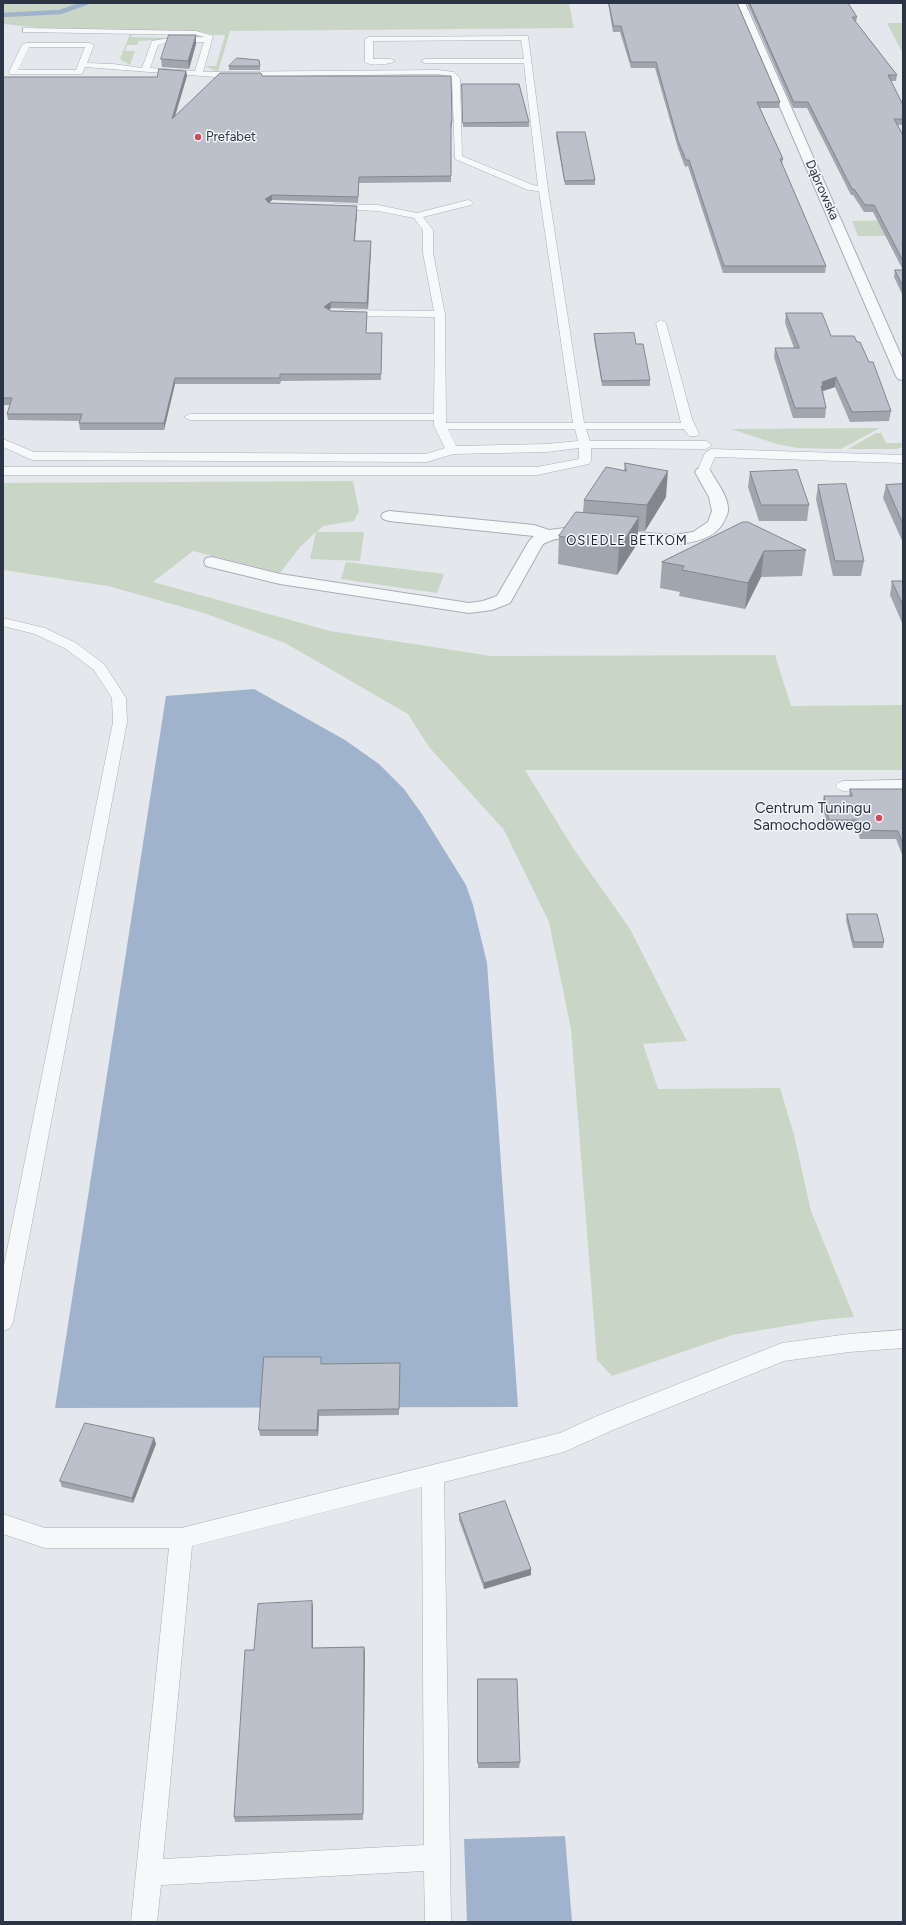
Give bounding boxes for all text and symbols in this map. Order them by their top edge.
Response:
place label: Prefabet [206,129,256,145]
marker: Prefabet [193,132,203,142]
street label: Dąbrowska [802,158,842,222]
district label: OSIEDLE BETKOM [566,533,688,549]
place label: Centrum Tuningu Samochodowego [753,800,871,835]
marker: Centrum Tuningu Samochodowego [874,813,884,823]

